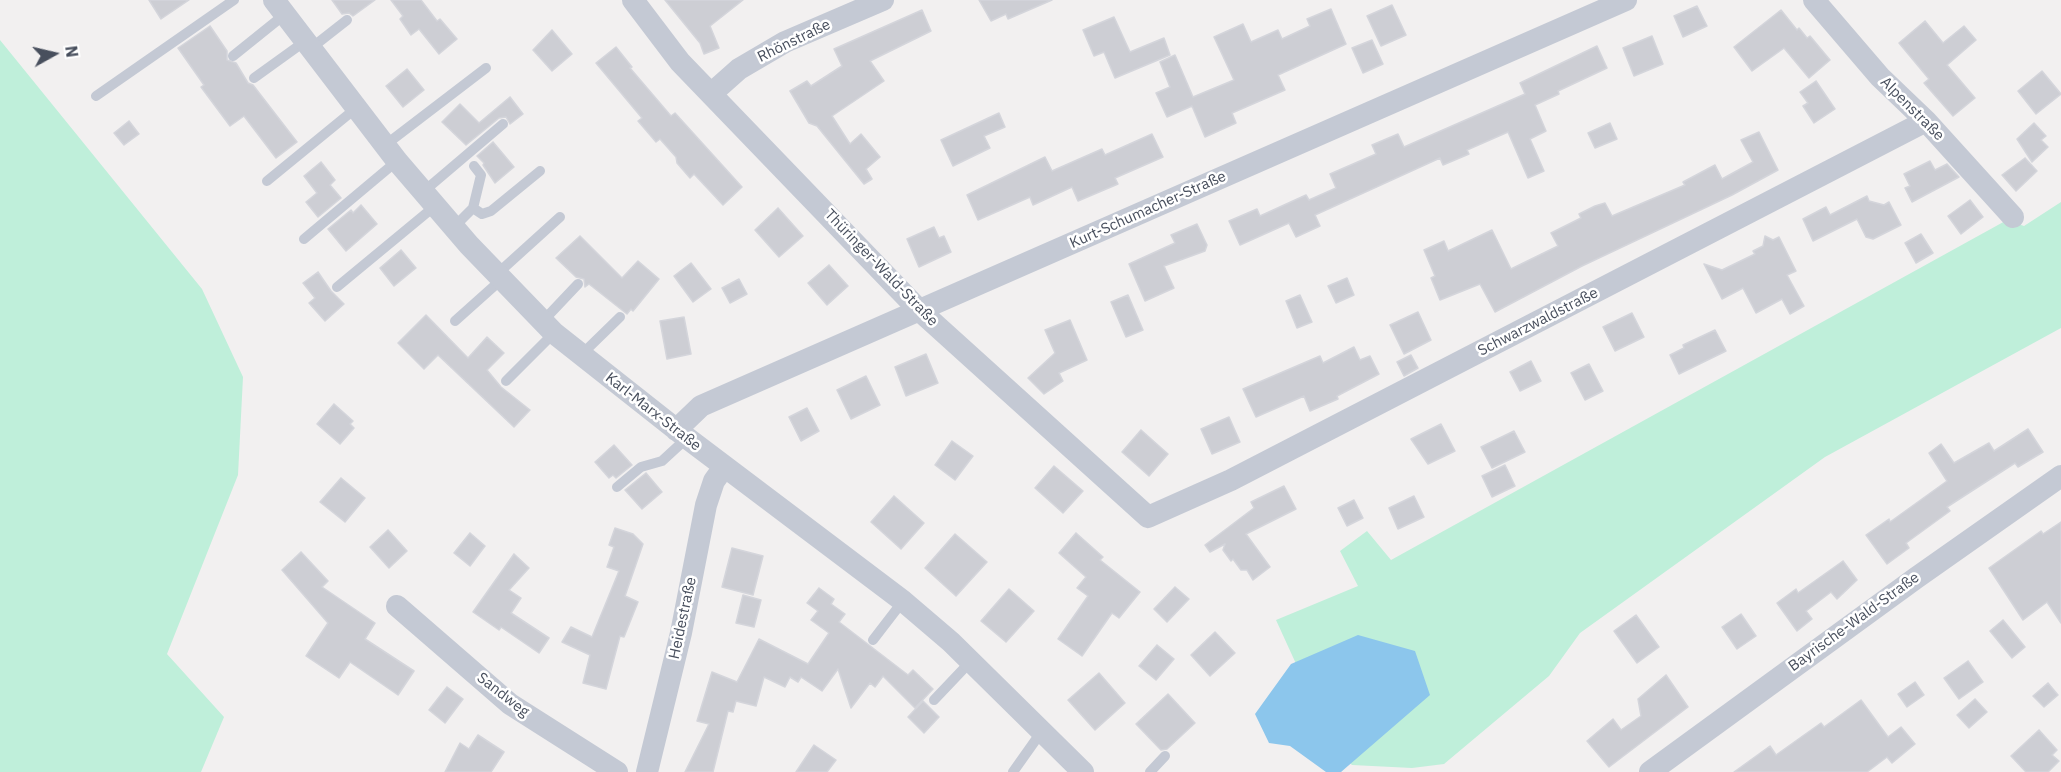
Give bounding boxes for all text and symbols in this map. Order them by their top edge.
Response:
street label: Rhönstraße [755,16,833,66]
north arrow [24,24,84,84]
text: N [61,44,83,59]
street label: Alpenstraße [1876,73,1948,145]
street label: Kurt-Schumacher-Straße [1067,167,1229,253]
street label: Thüringer-Wald-Straße [821,206,941,330]
street label: Schwarzwaldstraße [1475,284,1601,360]
street label: Karl-Marx-Straße [602,369,704,455]
street label: Bayrische-Wald-Straße [1785,569,1923,675]
street label: Heidestraße [666,575,700,661]
street label: Sandweg [473,669,533,721]

